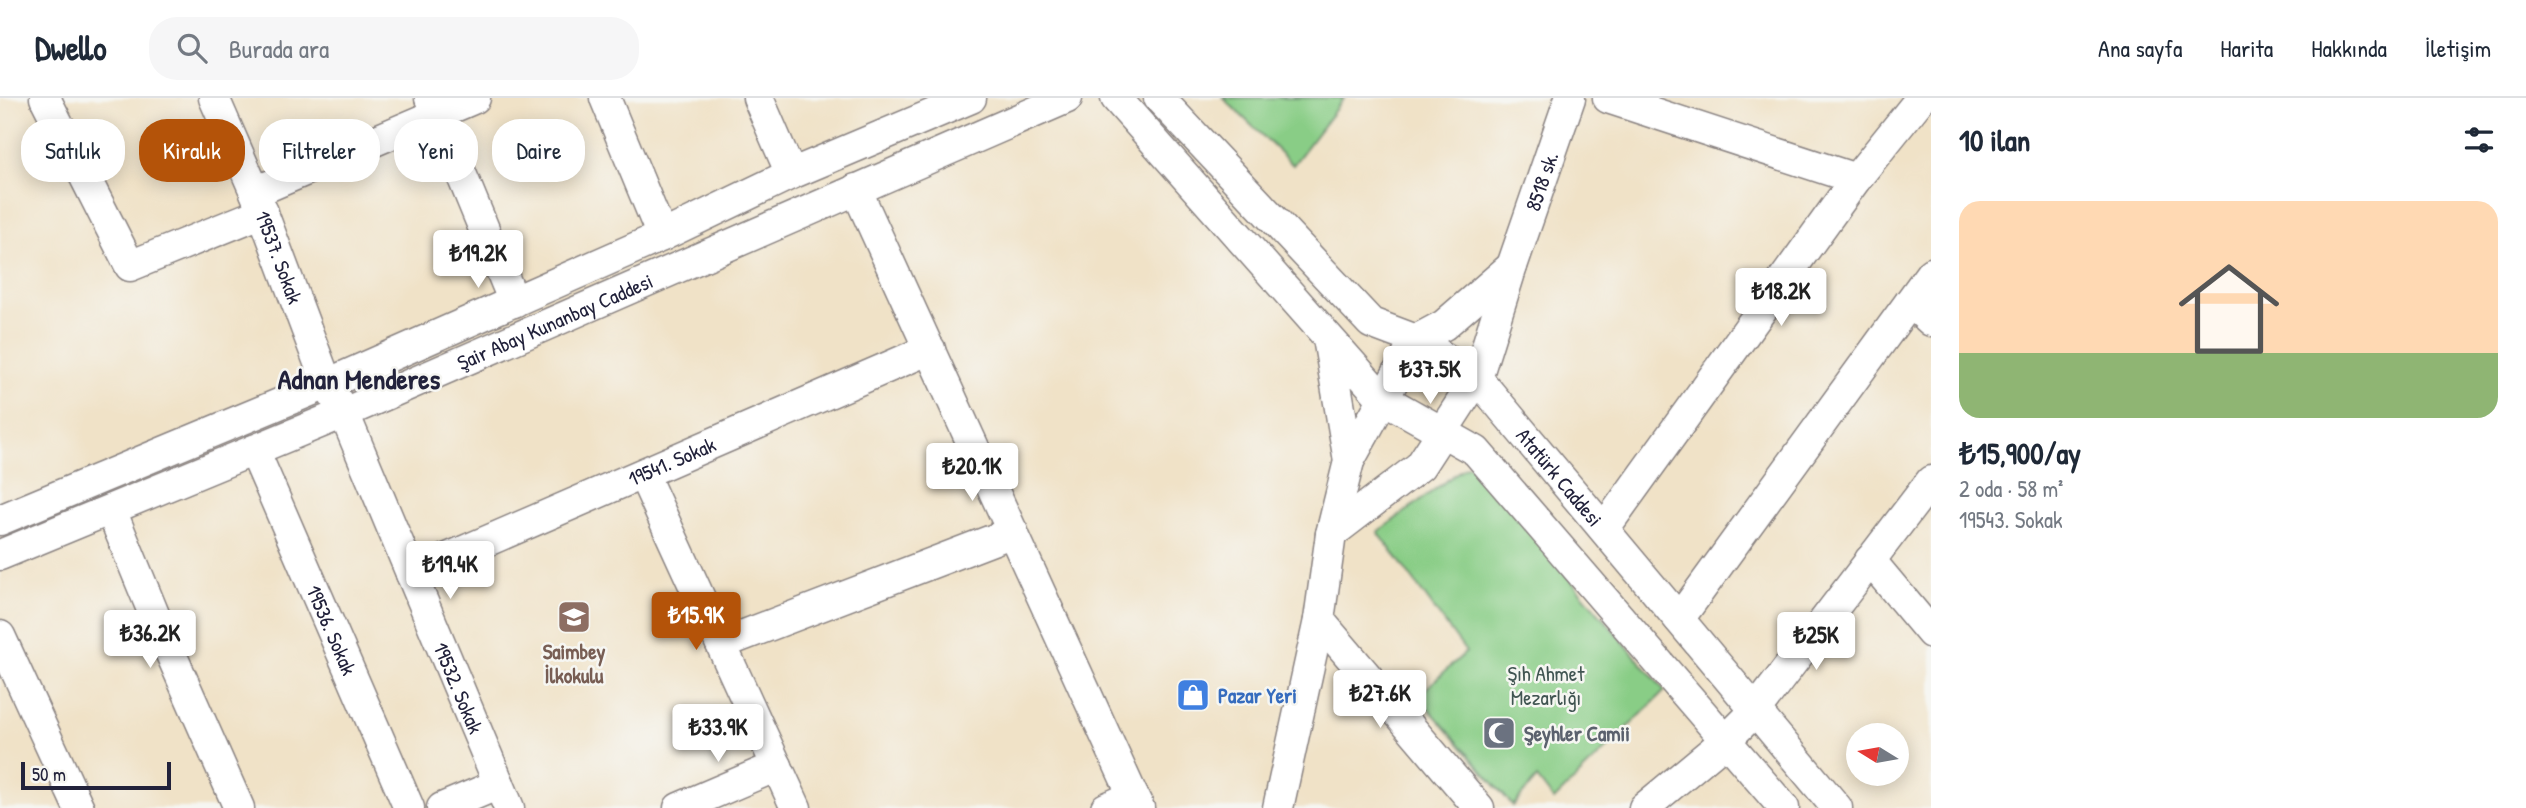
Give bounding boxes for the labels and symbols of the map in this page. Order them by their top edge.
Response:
street label: 8518 sk. [1518,148,1565,215]
street label: 19537. Sokak [249,206,310,308]
pin: ₺19.2K [421,230,535,290]
street label: Şair Abay Kunanbay Caddesi [452,266,657,377]
pin: ₺18.2K [1724,268,1838,328]
pin: ₺37.5K [1373,346,1487,406]
district label: Adnan Menderes [278,360,440,398]
street label: Atatürk Caddesi [1510,421,1609,532]
street label: 19541. Sokak [623,429,720,493]
pin: ₺20.1K [915,444,1029,503]
pin: ₺19.4K [393,542,507,601]
street label: 19536. Sokak [300,580,364,680]
pin: ₺15.9K [639,592,753,652]
school or university icon: Saimbey İlkokulu [555,598,593,636]
pin: ₺36.2K [93,610,207,670]
pin: ₺25K [1775,612,1857,672]
place label: Saimbey İlkokulu [543,637,605,690]
street label: 19532. Sokak [427,638,491,738]
park label: Şıh Ahmet Mezarlığı [1508,659,1585,712]
pin: ₺27.6K [1323,670,1437,730]
shop icon: Pazar Yeri [1174,676,1212,714]
place label: Pazar Yeri [1218,681,1297,710]
pin: ₺33.9K [661,704,775,764]
mosque icon: Şeyhler Camii [1480,714,1518,752]
place label: Şeyhler Camii [1524,719,1630,749]
north arrow [1846,723,1909,786]
scale bar [21,759,172,791]

